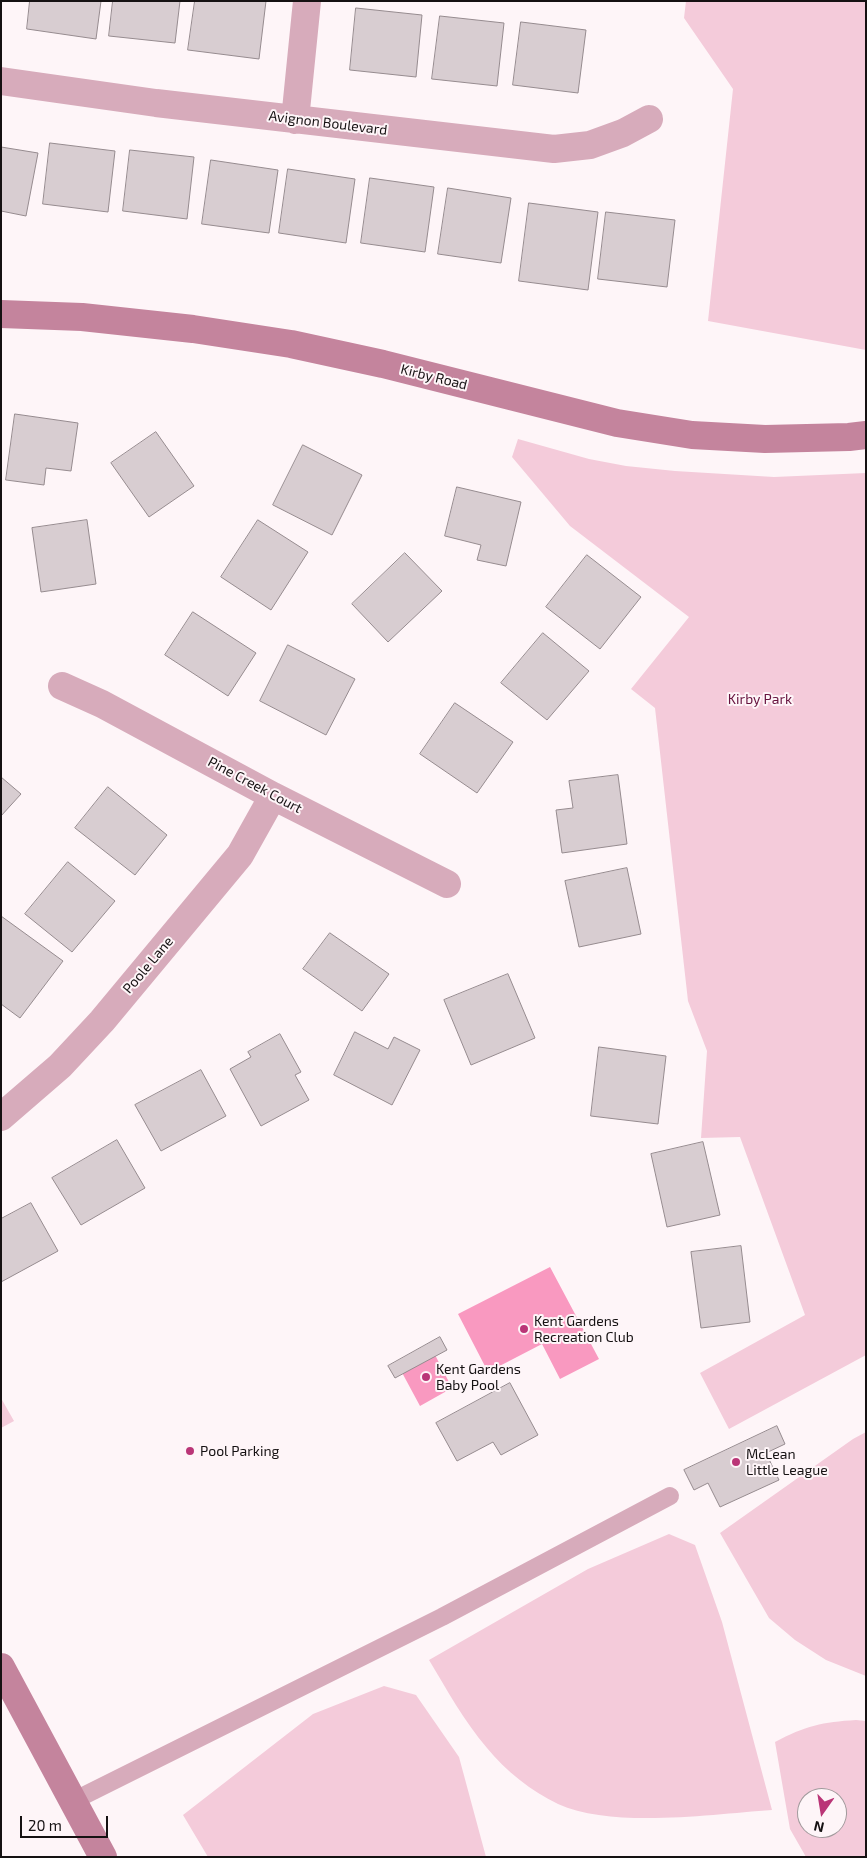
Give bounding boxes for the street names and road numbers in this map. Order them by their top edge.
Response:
street label: Avignon Boulevard [268,107,388,139]
street label: Kirby Road [399,361,469,393]
street label: Pine Creek Court [205,753,305,817]
street label: Poole Lane [119,933,177,997]

